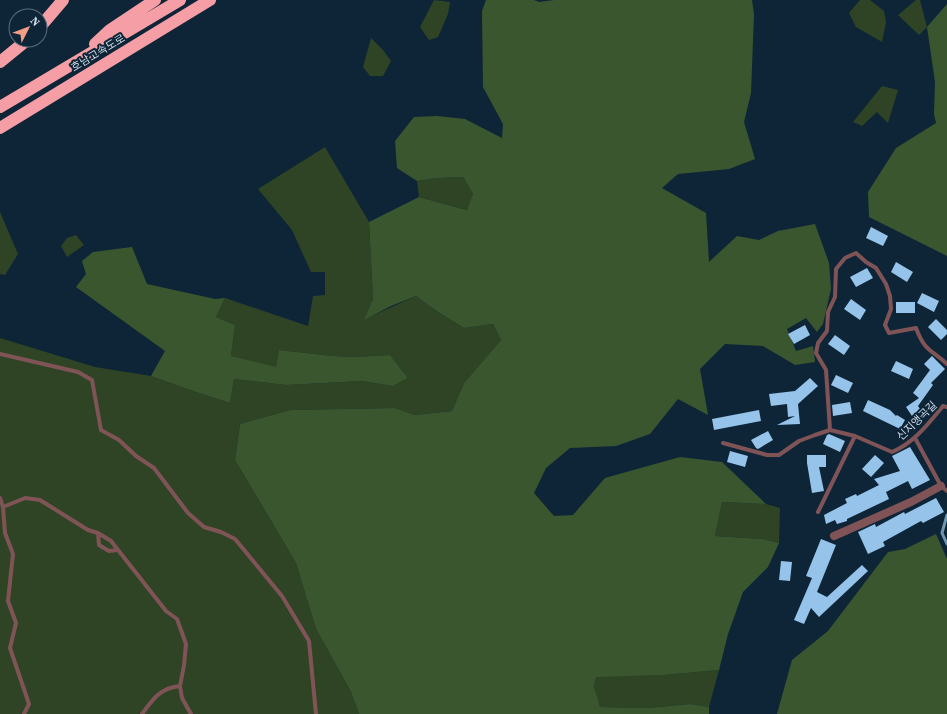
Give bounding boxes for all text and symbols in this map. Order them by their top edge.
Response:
north arrow [8,8,48,48]
text: N [27,14,43,30]
street label: 호남고속도로 [68,31,128,75]
street label: 신지앵곡길 [894,398,940,444]

